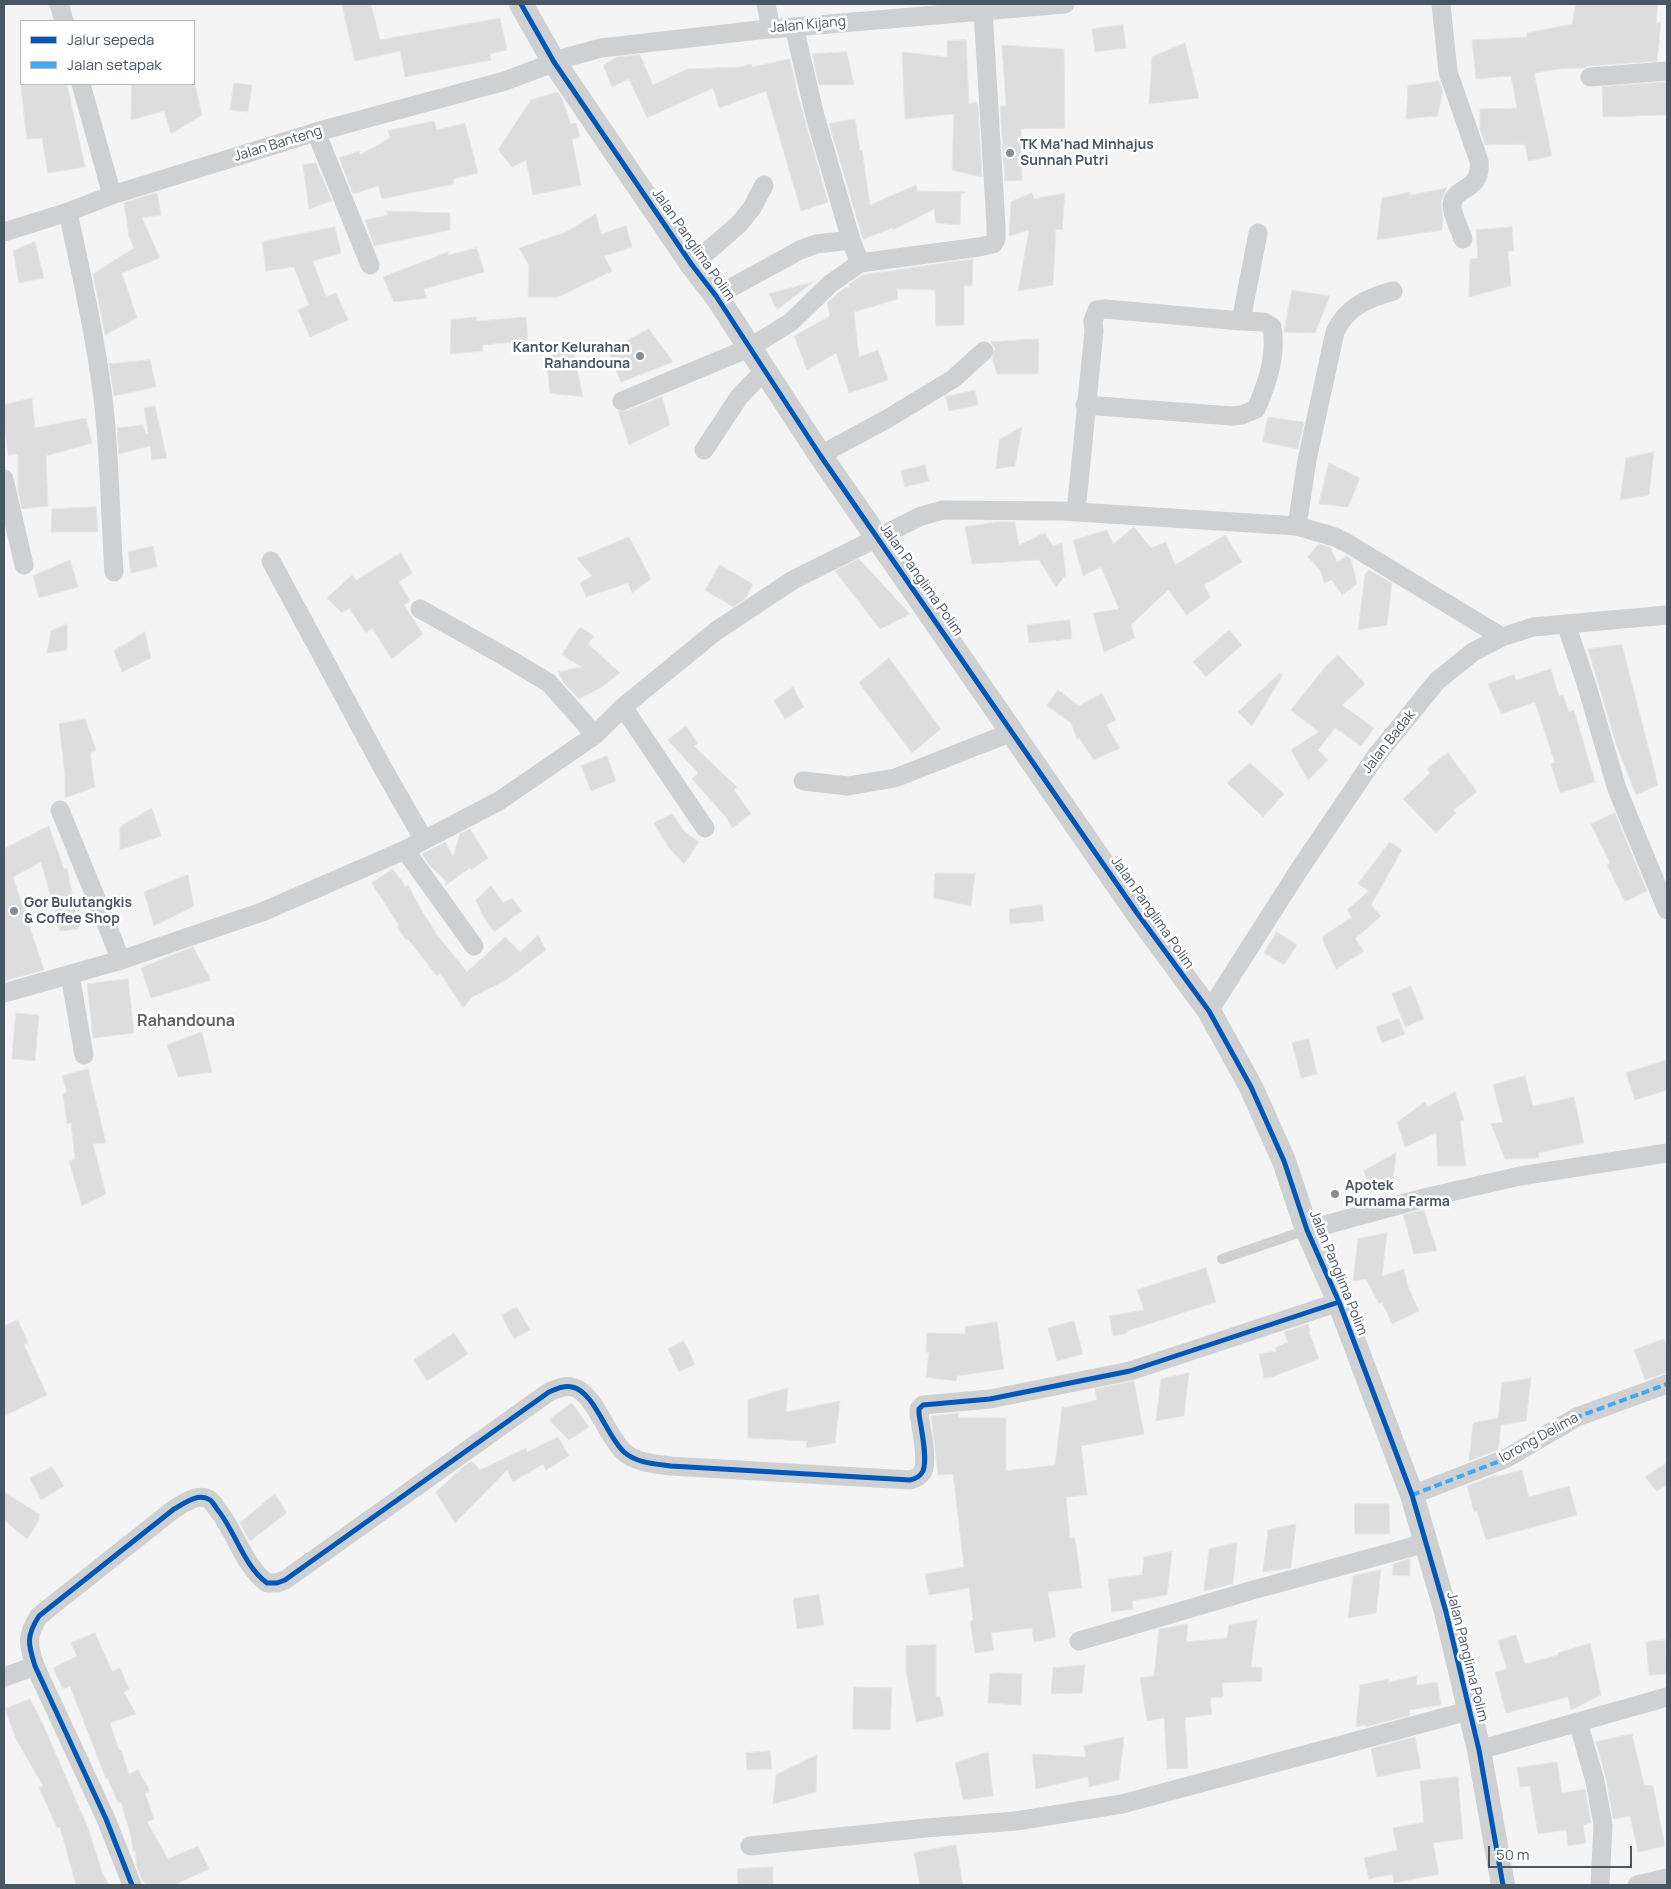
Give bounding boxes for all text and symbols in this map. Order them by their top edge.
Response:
street label: Jalan Kijang [769,13,847,37]
legend [20,20,195,85]
text: Jalur sepeda [67,29,154,50]
text: Jalan setapak [67,54,162,75]
street label: Jalan Banteng [232,123,324,165]
place label: TK Ma'had Minhajus Sunnah Putri [1020,137,1154,170]
marker: TK Ma'had Minhajus Sunnah Putri [1004,147,1016,159]
street label: Jalan Panglima Polim [648,186,738,304]
place label: Kantor Kelurahan Rahandouna [513,340,630,372]
marker: Kantor Kelurahan Rahandouna [634,350,646,362]
street label: Jalan Panglima Polim [876,521,966,639]
street label: Jalan Badak [1359,707,1419,777]
street label: Jalan Panglima Polim [1107,854,1197,972]
place label: Gor Bulutangkis & Coffee Shop [24,895,132,928]
marker: Gor Bulutangkis & Coffee Shop [8,905,20,917]
district label: Rahandouna [137,1012,235,1032]
place label: Apotek Purnama Farma [1345,1178,1450,1210]
marker: Apotek Purnama Farma [1329,1188,1341,1200]
street label: Jalan Panglima Polim [1305,1208,1371,1338]
street label: lorong Delima [1496,1409,1582,1467]
street label: Jalan Panglima Polim [1443,1590,1491,1724]
scale bar [1491,1836,1635,1868]
text: 50 m [1496,1844,1530,1865]

